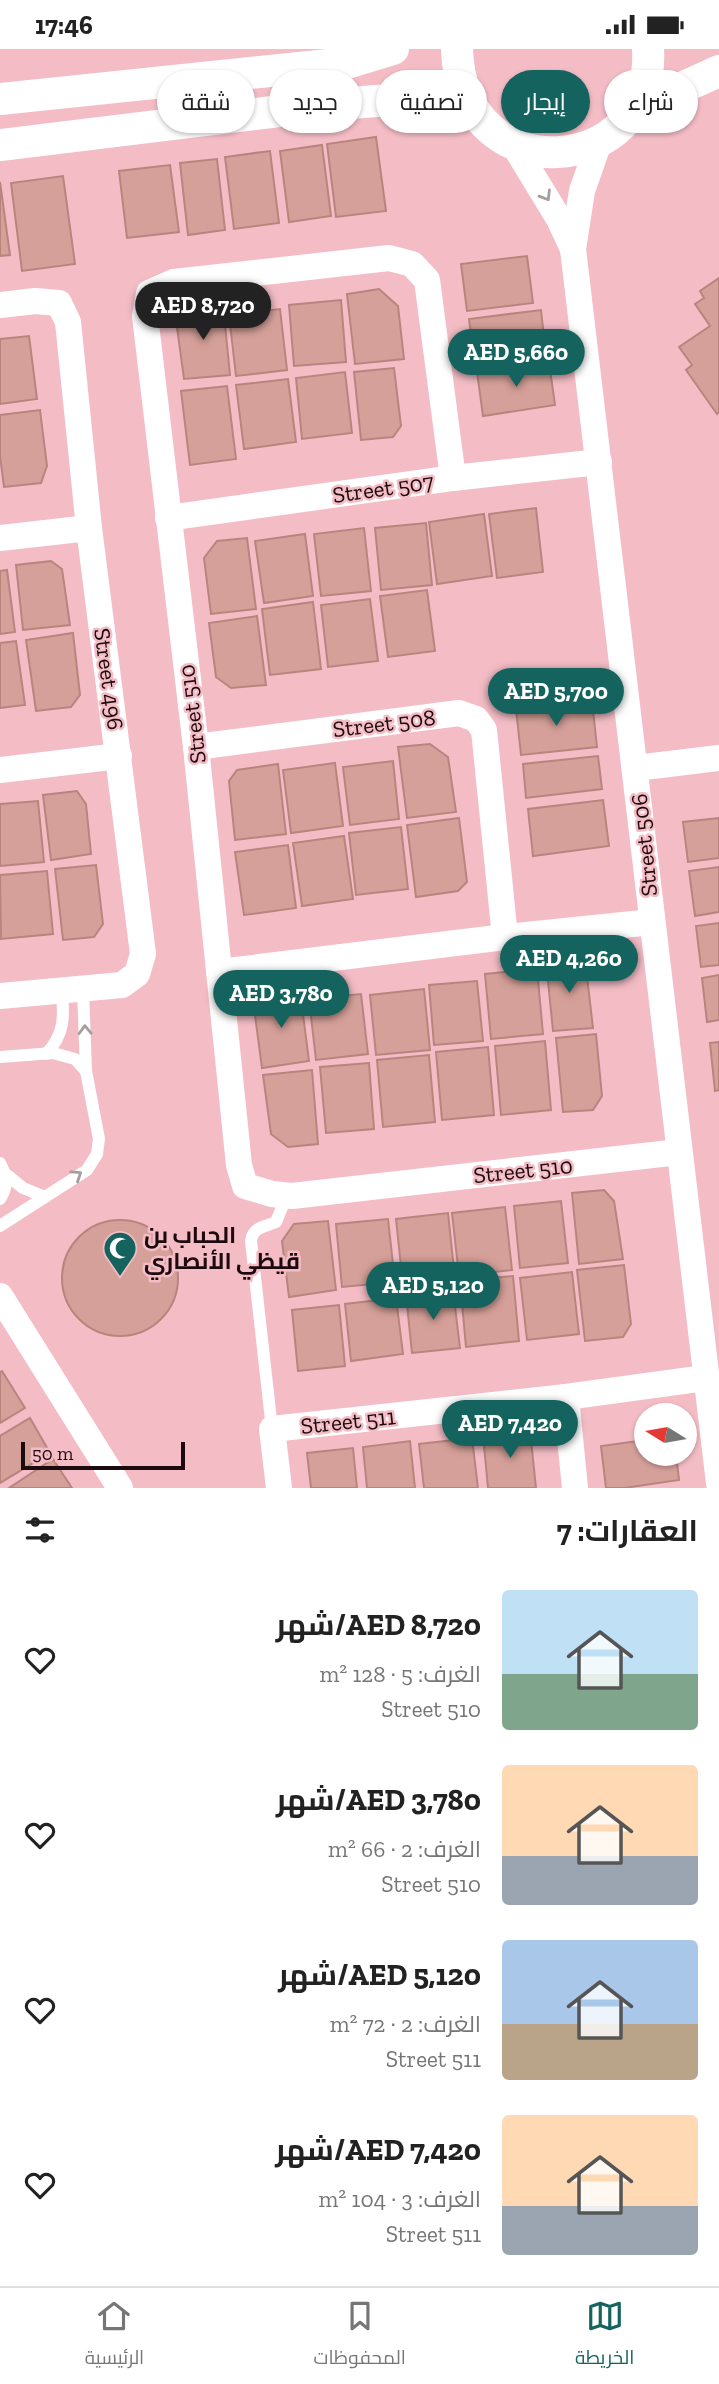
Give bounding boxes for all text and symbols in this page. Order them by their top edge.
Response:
text: 17:46 [35,9,93,41]
chip: شقة [157,70,255,133]
chip: جديد [269,70,362,133]
chip: تصفية [376,70,487,133]
chip: إيجار [501,70,590,133]
chip: شراء [604,70,698,133]
one-way arrow [537,189,550,202]
pin: AED 8,720 [123,282,283,342]
text: AED 8,720 [151,291,255,319]
pin: AED 5,660 [436,329,596,389]
text: AED 5,660 [464,338,568,366]
street label: Street 507 [331,467,435,509]
street label: Street 496 [88,626,130,732]
street label: Street 510 [172,663,212,765]
pin: AED 5,700 [476,669,636,728]
text: AED 5,700 [504,677,608,705]
street label: Street 508 [331,703,437,743]
street label: Street 506 [625,792,663,898]
pin: AED 4,260 [489,935,649,995]
text: AED 4,260 [516,944,622,972]
pin: AED 3,780 [201,971,361,1030]
text: AED 3,780 [229,979,333,1007]
one-way arrow [77,1024,92,1035]
street label: Street 510 [472,1151,574,1189]
one-way arrow [70,1170,83,1183]
place label: الحباب بن قيظي الأنصاري [144,1221,300,1280]
mosque icon: الحباب بن قيظي الأنصاري [101,1229,139,1278]
pin: AED 5,120 [353,1263,513,1322]
text: AED 5,120 [382,1271,484,1299]
pin: AED 7,420 [430,1401,590,1460]
street label: Street 511 [299,1402,397,1440]
north arrow [634,1403,696,1467]
map controls [634,1403,697,1466]
text: AED 7,420 [458,1409,562,1437]
scale bar [21,1439,186,1471]
text: 50 m [32,1442,73,1465]
icon: filters [21,1511,59,1549]
text: العقارات: 7 [557,1513,698,1549]
text: AED 8,720/شهر [276,1607,481,1643]
icon: home [558,1618,642,1702]
icon: heart [21,1641,59,1679]
text: الغرف: 5 · 128 m² [319,1660,481,1688]
text: Street 510 [381,1695,481,1723]
text: AED 3,780/شهر [276,1782,481,1818]
icon: home [558,1793,642,1877]
icon: heart [21,1816,59,1854]
text: الغرف: 2 · 66 m² [328,1835,481,1863]
text: Street 510 [381,1870,481,1898]
text: AED 5,120/شهر [278,1957,481,1993]
icon: home [558,1968,642,2052]
icon: heart [21,1991,59,2029]
text: الغرف: 2 · 72 m² [330,2010,481,2038]
text: Street 511 [386,2045,481,2073]
text: AED 7,420/شهر [275,2132,481,2168]
icon: home [558,2143,642,2227]
icon: heart [21,2166,59,2204]
text: الغرف: 3 · 104 m² [319,2185,481,2213]
text: Street 511 [386,2220,481,2248]
tab: الرئيسية [85,2297,144,2375]
tab: المحفوظات [313,2297,406,2375]
tab: الخريطة [575,2297,634,2375]

